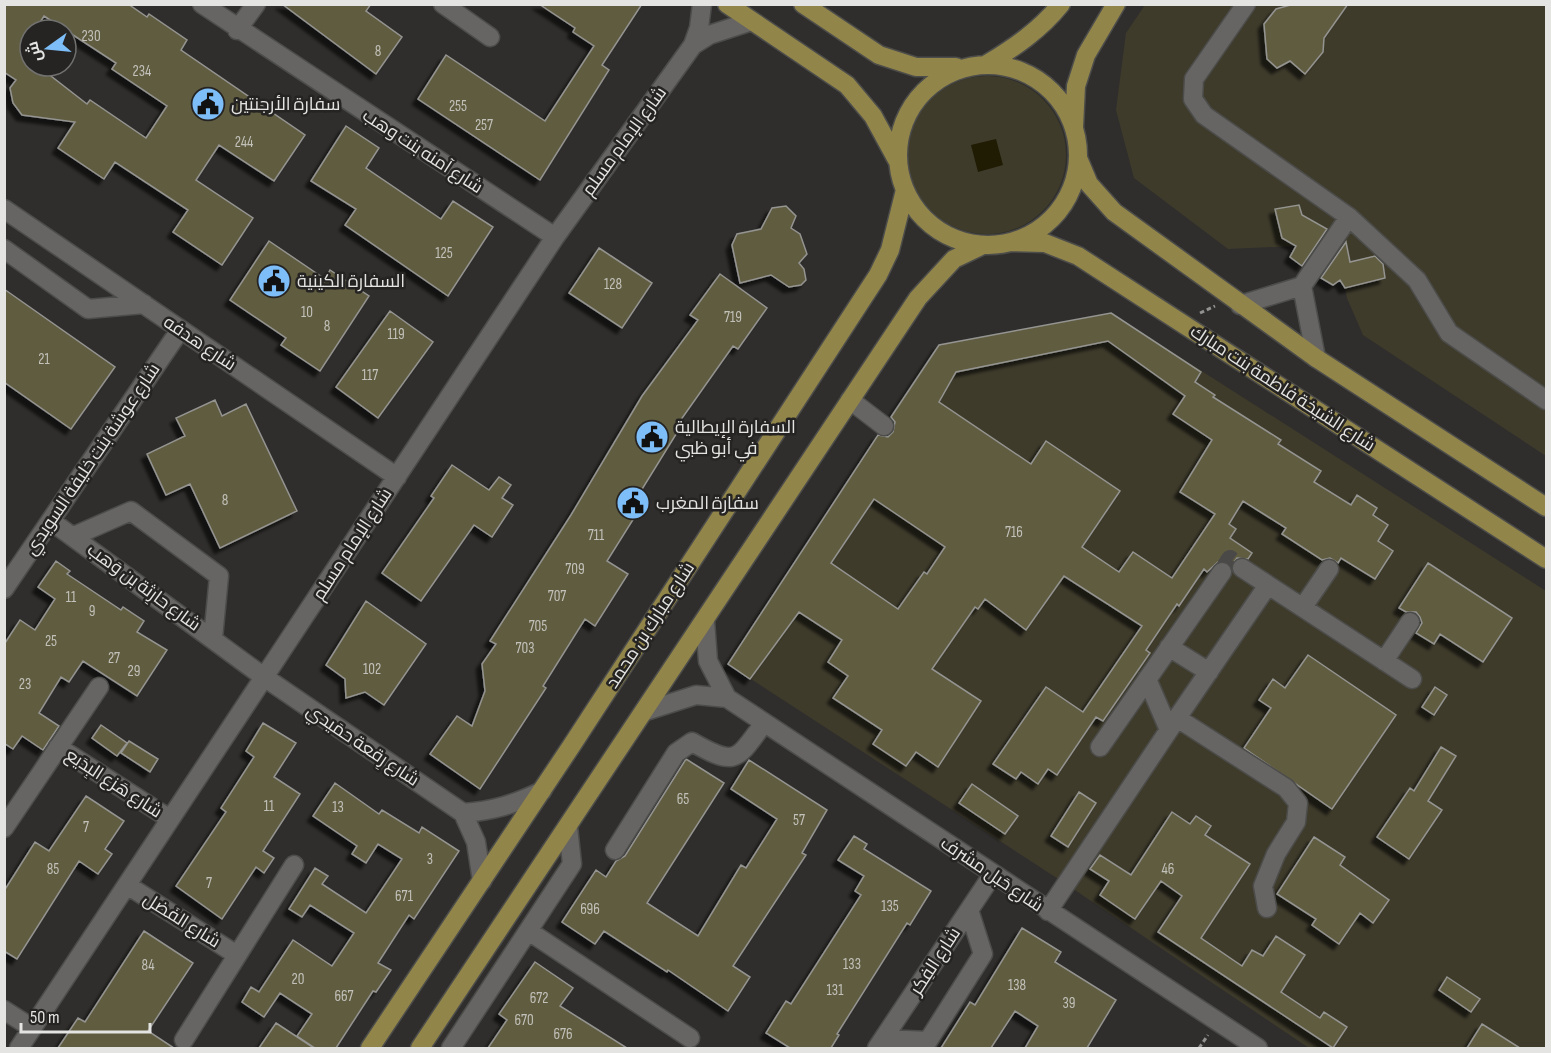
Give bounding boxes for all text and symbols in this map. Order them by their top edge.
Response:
north arrow [18,18,78,78]
house number: 230 [81,27,101,46]
text: ش [23,39,47,64]
house number: 8 [375,42,381,61]
house number: 234 [133,62,151,81]
street label: شارع الإمام مسلم [578,83,672,200]
public building icon: سفارة الأرجنتين [190,86,226,122]
place label: سفارة الأرجنتين [231,94,340,115]
house number: 255 [449,97,467,116]
street label: شارع آمنه بنت وهب [358,105,487,199]
house number: 257 [475,116,493,135]
house number: 244 [235,133,253,152]
house number: 125 [435,244,453,263]
public building icon: السفارة الكينية [256,263,292,299]
place label: السفارة الكينية [297,271,405,292]
house number: 128 [604,275,622,294]
house number: 10 [301,303,313,322]
house number: 719 [724,308,742,327]
street label: شارع هدفه [159,311,240,376]
house number: 8 [324,317,330,336]
street label: شارع الشيخة فاطمة بنت مبارك [1186,321,1379,457]
house number: 119 [387,325,405,344]
house number: 21 [38,350,50,369]
street label: شارع عوشة بنت خليفة السويدي [20,360,167,561]
house number: 117 [362,366,378,385]
place label: السفارة الإيطالية في أبو ظبي [675,417,796,462]
public building icon: السفارة الإيطالية في أبو ظبي [634,419,670,455]
street label: شارع الإمام مسلم [308,484,397,605]
public building icon: سفارة المغرب [615,485,651,521]
house number: 8 [222,491,228,510]
place label: سفارة المغرب [656,493,759,514]
house number: 716 [1005,523,1023,542]
house number: 711 [588,526,605,545]
street label: شارع حارِثة بن وَهب [82,539,204,636]
street label: شارع مبارك بن محمد [602,558,700,693]
house number: 709 [565,560,585,579]
house number: 707 [548,587,566,606]
house number: 11 [66,588,77,607]
house number: 9 [89,602,95,621]
house number: 705 [529,617,547,636]
house number: 25 [45,632,57,651]
house number: 703 [516,639,534,658]
house number: 27 [108,649,120,668]
house number: 102 [363,660,381,679]
house number: 29 [128,662,140,681]
house number: 23 [19,675,31,694]
street label: شارع رِقعة حمَيدي [301,700,423,793]
street label: شارع هَزع البِدَيع [61,744,166,823]
house number: 65 [677,790,689,809]
house number: 11 [264,797,275,816]
house number: 13 [332,798,344,817]
house number: 57 [793,811,805,830]
house number: 7 [83,818,89,837]
street label: شارع حَبل مشرف [936,832,1047,917]
house number: 3 [427,850,433,869]
house number: 85 [47,860,59,879]
house number: 46 [1162,860,1174,879]
house number: 7 [206,874,212,893]
house number: 671 [395,887,414,906]
street label: شارع الفَضل [139,888,224,953]
house number: 135 [881,897,899,916]
house number: 696 [580,900,600,919]
street label: شارع الفِكر [905,924,966,1000]
house number: 133 [843,955,861,974]
house number: 84 [141,956,155,975]
house number: 20 [292,970,304,989]
house number: 138 [1008,976,1026,995]
house number: 131 [827,981,844,1000]
house number: 667 [334,987,354,1006]
house number: 672 [530,989,548,1008]
house number: 39 [1063,994,1075,1013]
scale bar [21,996,150,1034]
text: 50 m [30,1007,60,1028]
house number: 670 [514,1011,534,1030]
house number: 676 [553,1025,573,1044]

